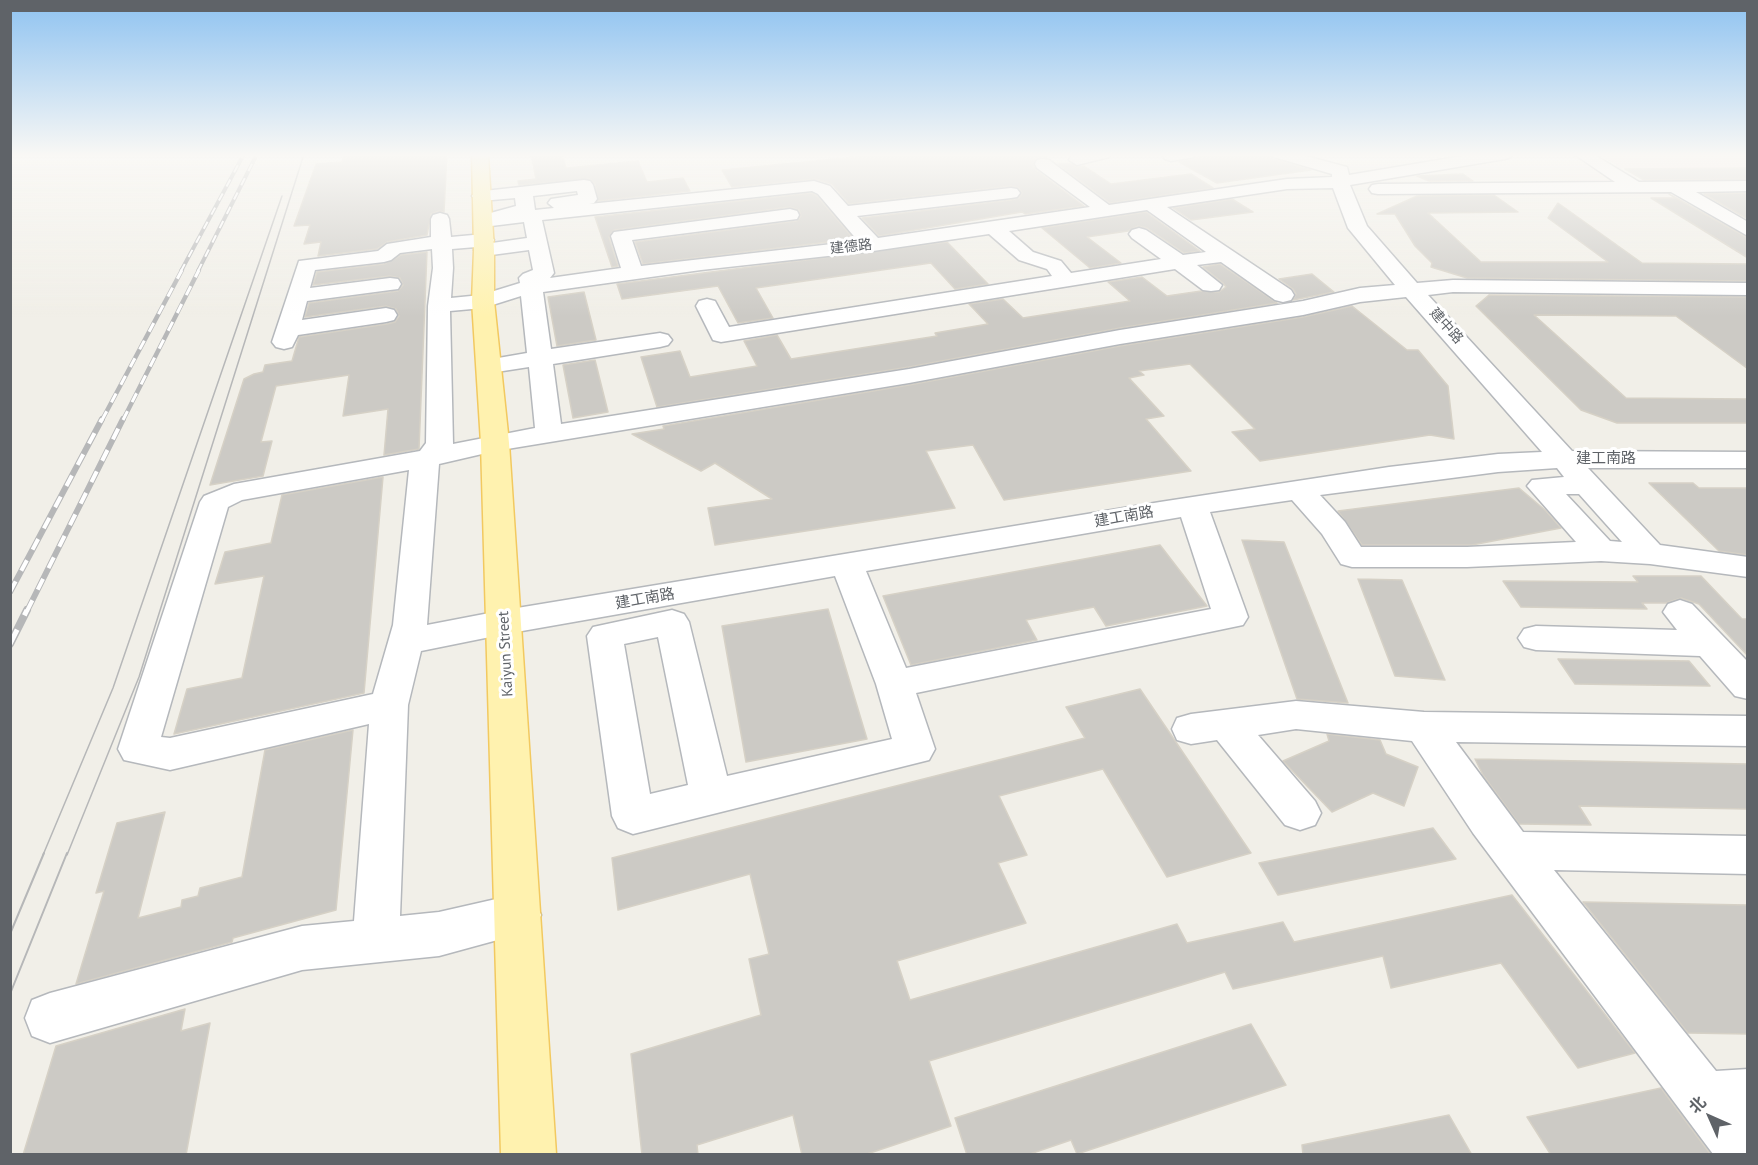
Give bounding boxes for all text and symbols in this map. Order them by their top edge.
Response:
street label: 建德路 [829,236,873,258]
street label: 建中路 [1426,305,1466,347]
street label: 建工南路 [1576,450,1636,468]
street label: 建工南路 [1093,503,1155,531]
street label: 建工南路 [614,585,676,613]
street label: Kaiyun Street [495,611,517,697]
north arrow [1680,1087,1740,1147]
text: 北 [1685,1092,1710,1117]

